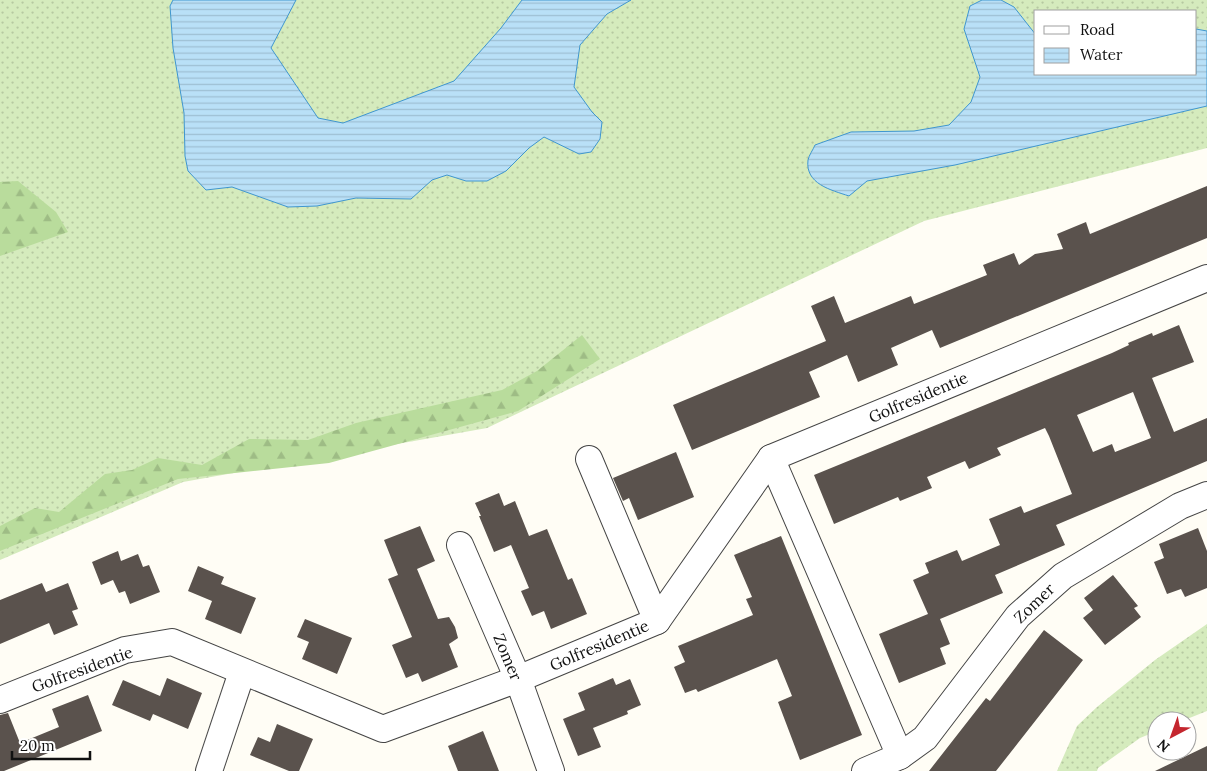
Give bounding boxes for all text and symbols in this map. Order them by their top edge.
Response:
legend [1034,10,1197,75]
text: Road [1080,20,1115,39]
text: Water [1080,45,1123,64]
street label: Golfresidentie [865,367,971,427]
street label: Zomer [1009,579,1059,627]
street label: Golfresidentie [546,615,652,675]
street label: Zomer [489,631,527,684]
street label: Golfresidentie [29,641,135,696]
north arrow [1147,711,1197,761]
scale bar [12,728,90,760]
text: N [1153,735,1173,756]
text: 20 m [20,736,55,755]

